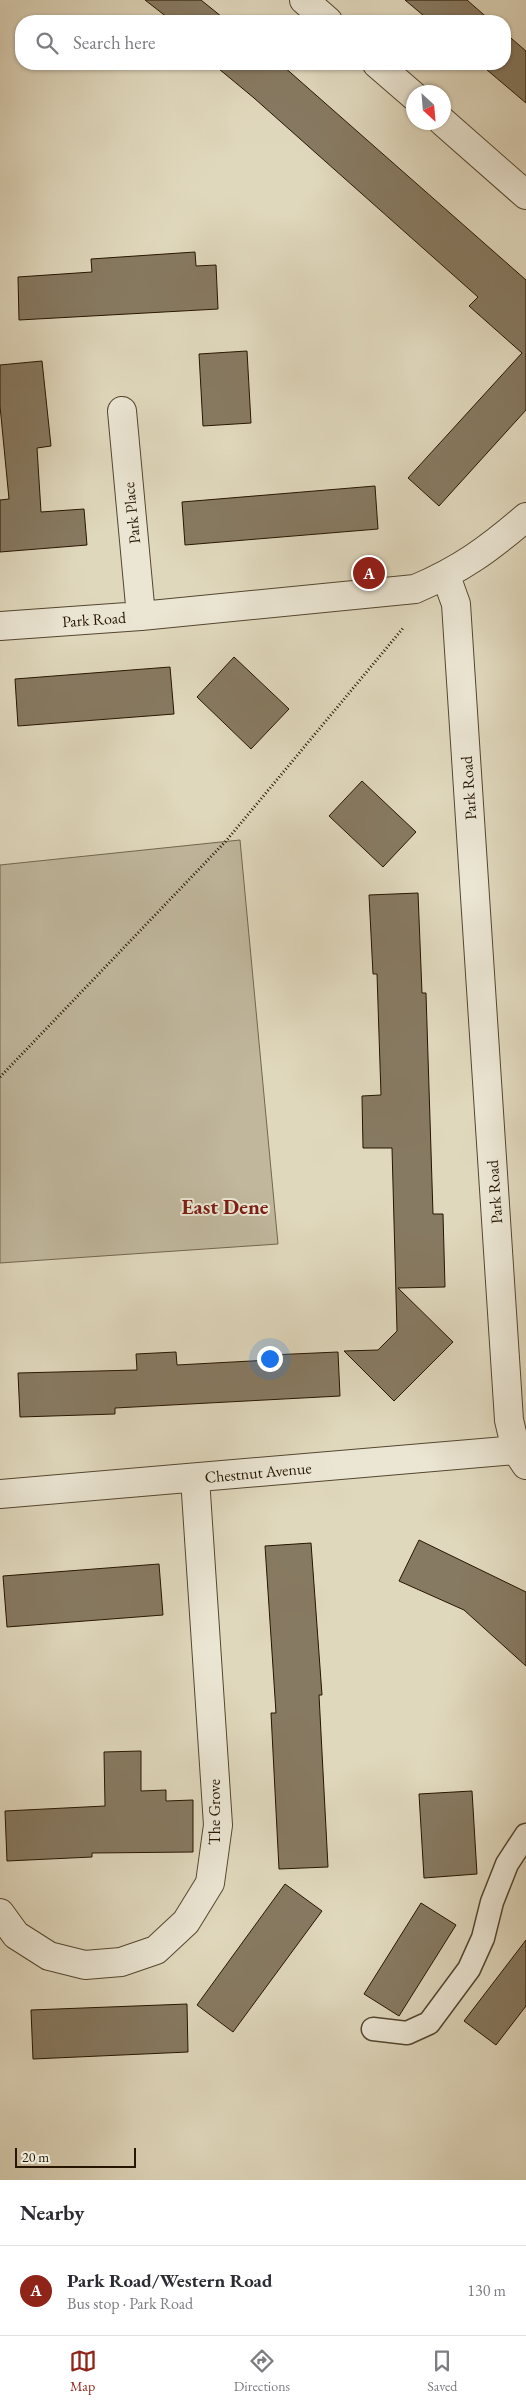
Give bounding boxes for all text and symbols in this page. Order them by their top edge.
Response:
search box [15,15,511,70]
icon: search [33,29,61,57]
text: Search here [73,30,155,55]
north arrow [406,85,451,130]
street label: Park Place [118,481,145,545]
pin: A [353,554,385,592]
street label: Park Road [61,607,128,632]
street label: Park Road [456,754,481,821]
street label: Park Road [482,1158,507,1225]
district label: East Dene [181,1193,269,1220]
your location [257,1346,283,1372]
street label: Chestnut Avenue [204,1457,312,1488]
street label: The Grove [204,1779,225,1845]
scale bar [15,2145,136,2168]
text: 20 m [22,2148,49,2166]
text: Nearby [20,2199,84,2226]
text: Park Road/Western Road [67,2268,272,2293]
text: A [30,2280,42,2301]
text: 130 m [467,2280,506,2301]
text: Bus stop · Park Road [67,2293,193,2314]
tab: Map [69,2347,97,2395]
tab: Directions [234,2347,290,2395]
tab: Saved [427,2347,457,2395]

